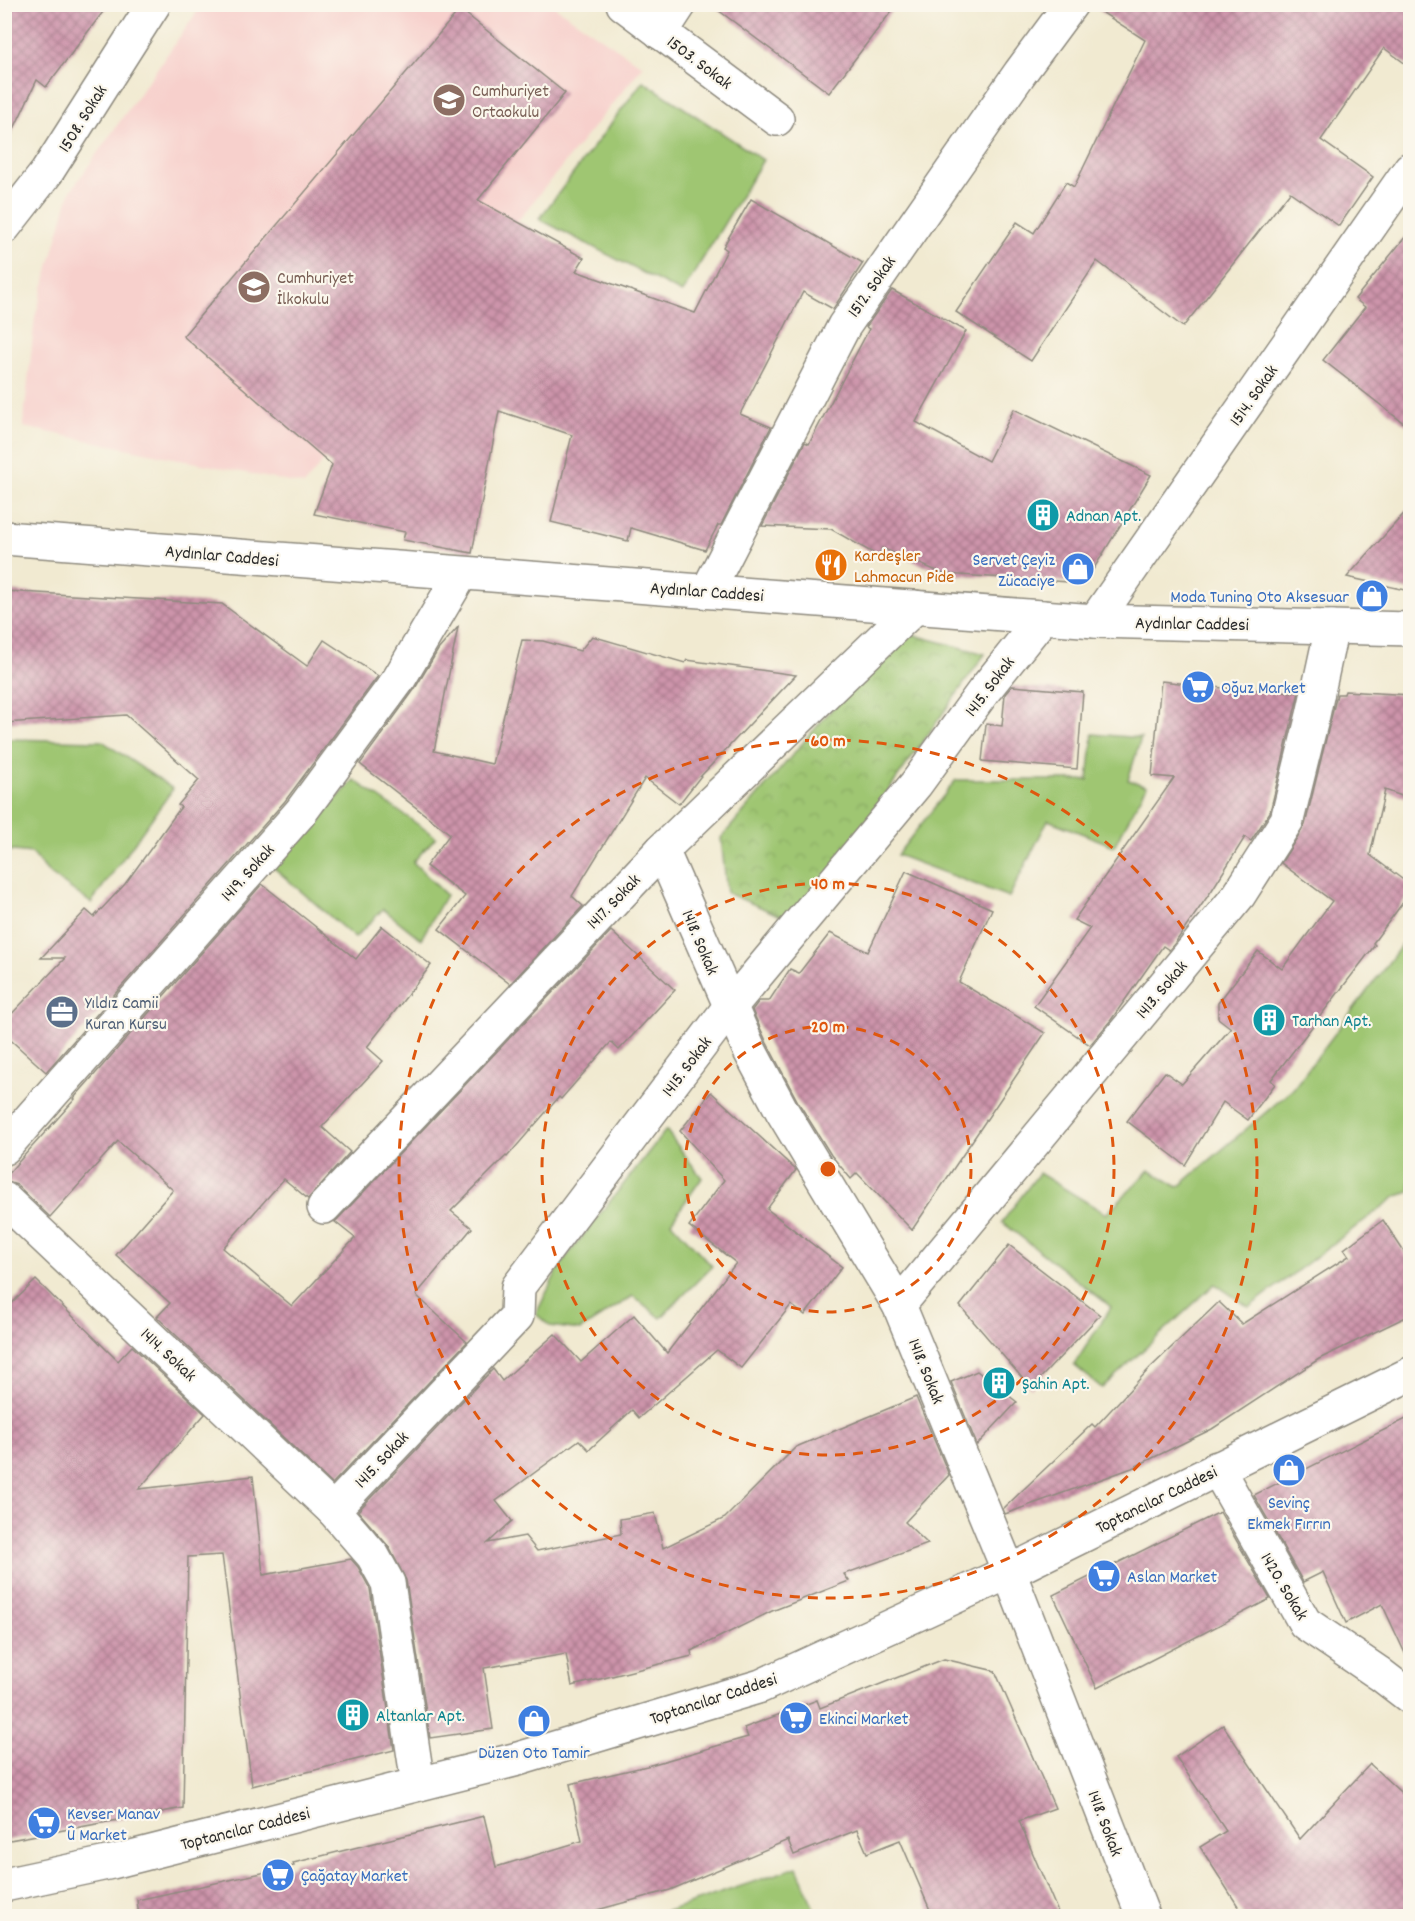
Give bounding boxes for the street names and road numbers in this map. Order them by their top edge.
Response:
street label: 1503. Sokak [660,31,737,97]
street label: 1508. Sokak [53,81,115,158]
street label: 1512. Sokak [843,251,903,323]
street label: 1514. Sokak [1225,361,1285,432]
street label: Aydınlar Caddesi [164,540,280,575]
street label: Aydınlar Caddesi [649,577,764,610]
street label: Aydınlar Caddesi [1135,612,1249,639]
street label: 1415. Sokak [960,652,1022,723]
street label: 1419. Sokak [216,839,282,908]
street label: 1417. Sokak [582,869,648,936]
street label: 1418. Sokak [674,906,724,980]
street label: 1413. Sokak [1131,956,1195,1025]
street label: 1415. Sokak [657,1032,719,1103]
street label: 1414. Sokak [134,1323,201,1389]
street label: 1418. Sokak [900,1335,949,1409]
street label: 1415. Sokak [350,1427,416,1495]
street label: Toptancılar Caddesi [1092,1461,1222,1541]
street label: 1420. Sokak [1253,1549,1313,1626]
street label: Toptancılar Caddesi [647,1668,781,1733]
street label: 1418. Sokak [1080,1787,1128,1861]
street label: Toptancılar Caddesi [178,1802,313,1859]

